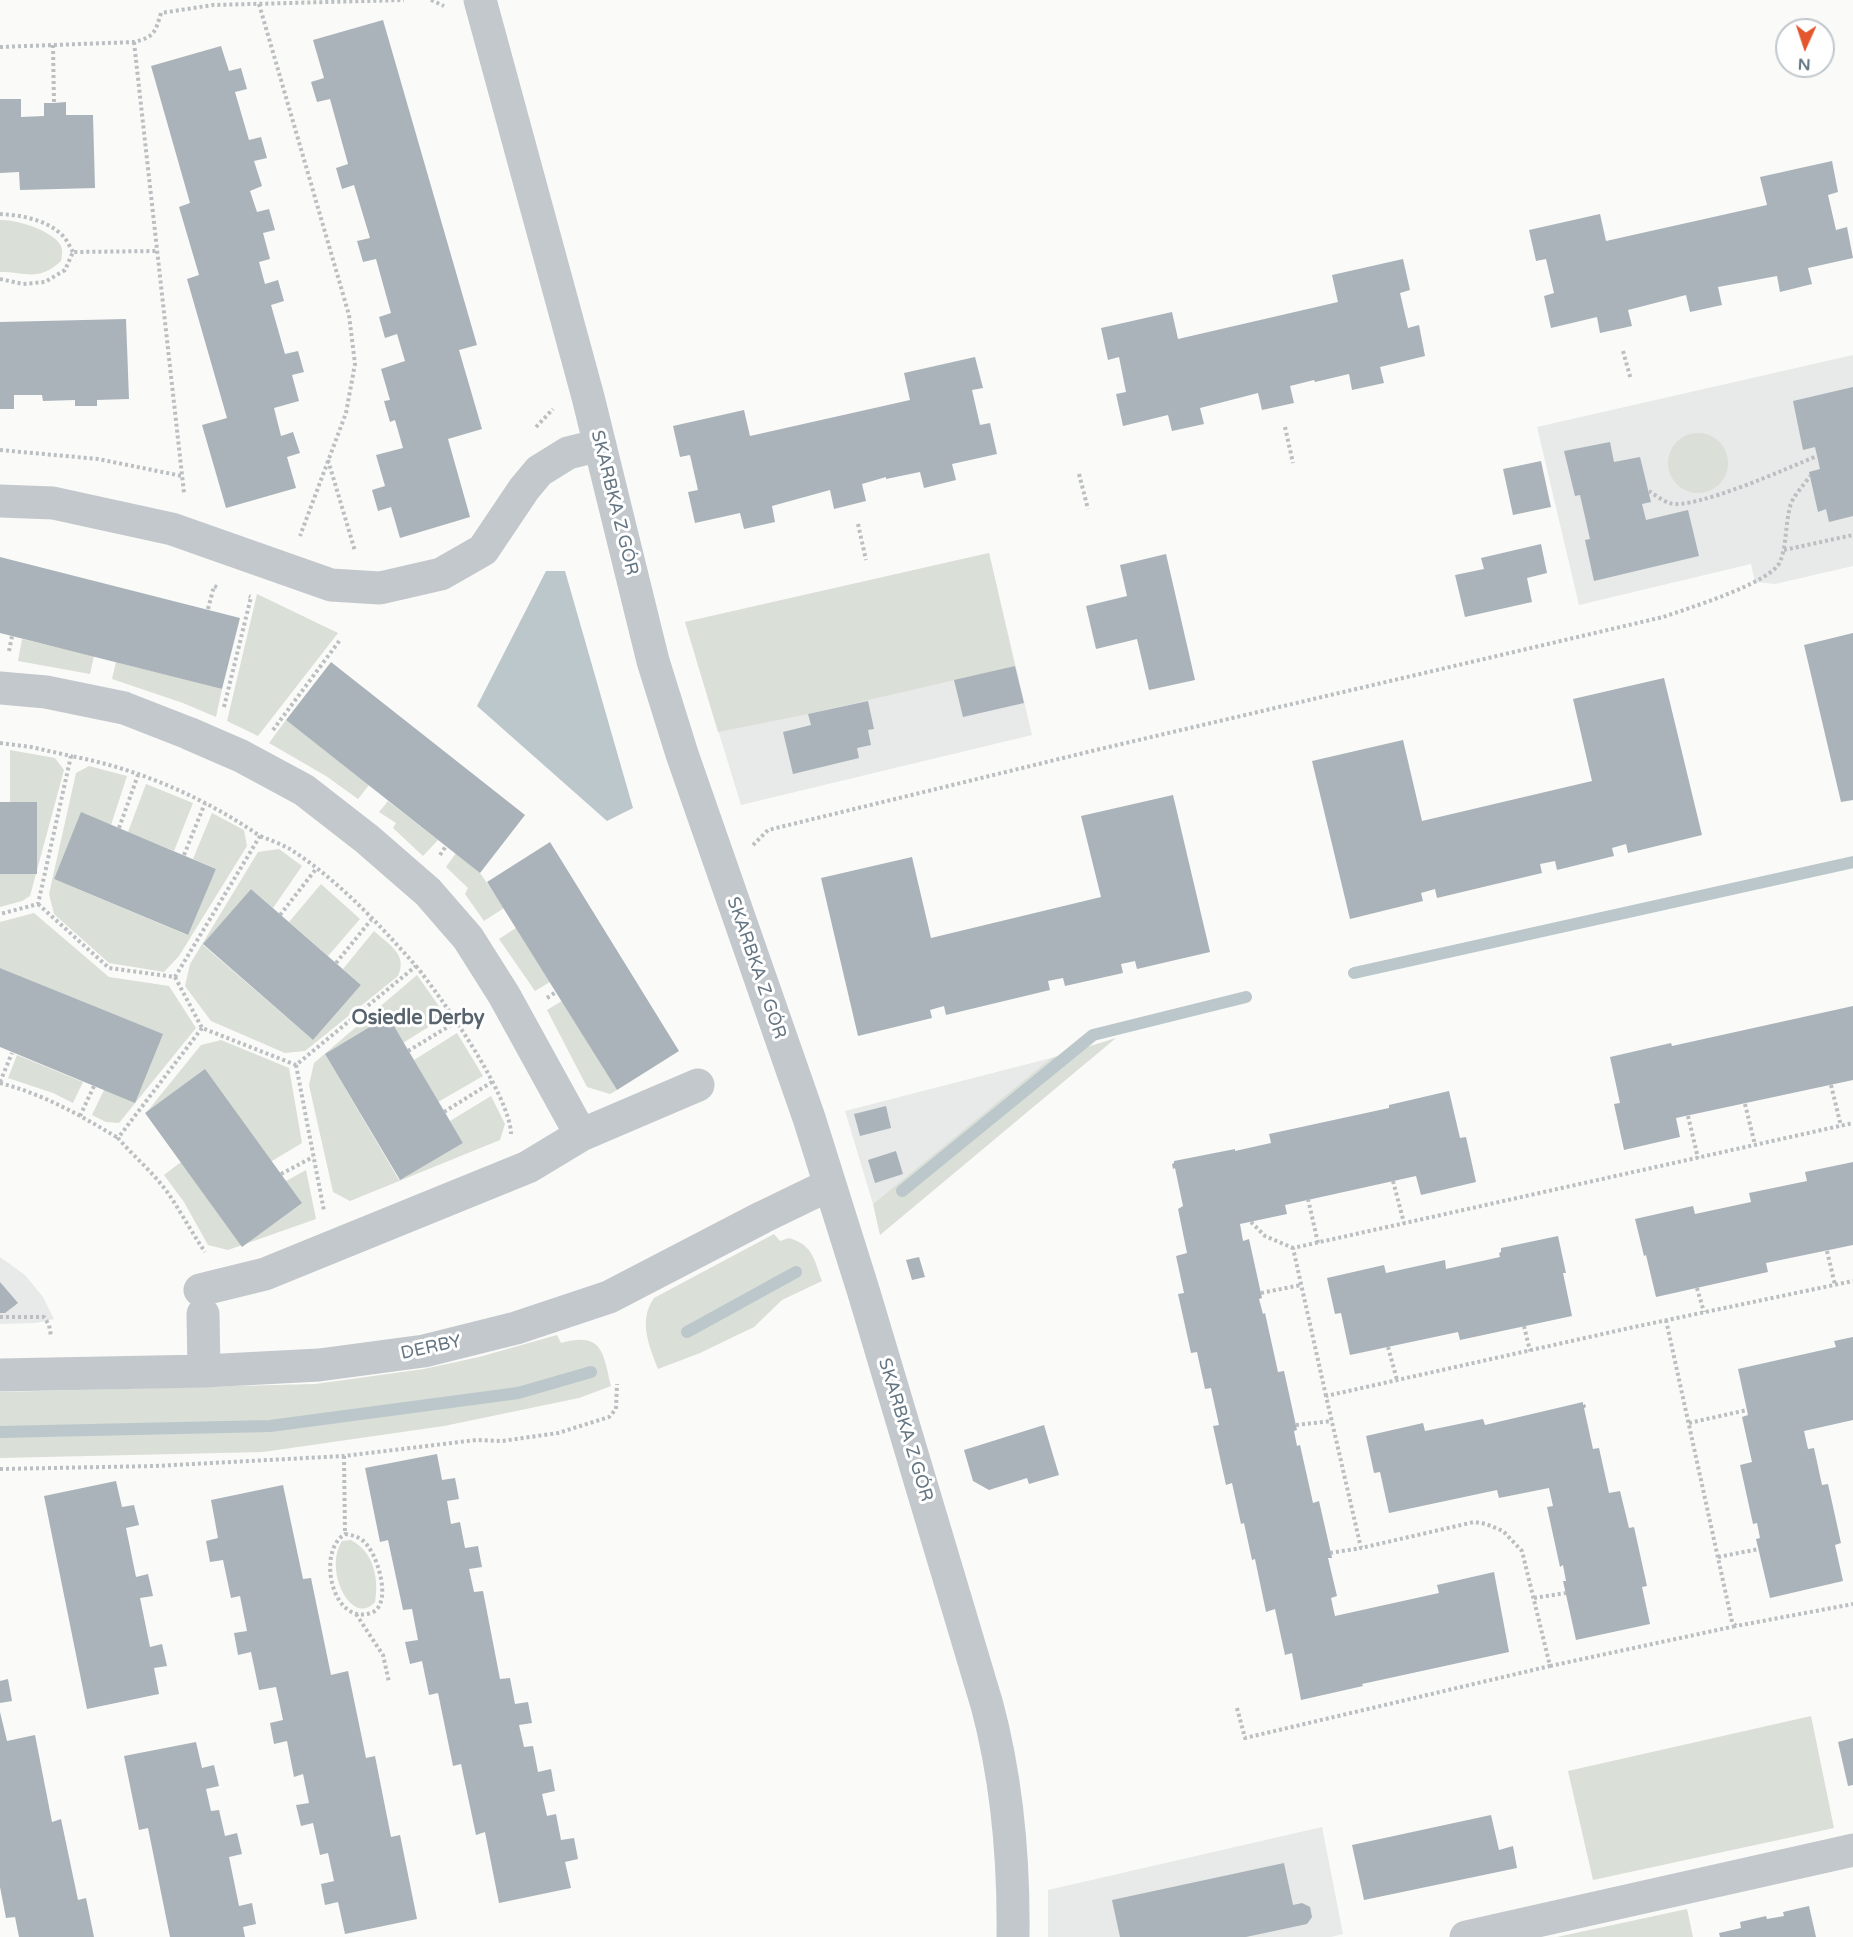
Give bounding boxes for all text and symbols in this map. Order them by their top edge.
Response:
north arrow [1775,18,1835,78]
text: N [1797,54,1811,74]
street label: SKARBKA Z GÓR [586,428,642,578]
street label: SKARBKA Z GÓR [722,894,790,1042]
district label: Osiedle Derby [352,1007,484,1031]
street label: DERBY [399,1331,463,1365]
street label: SKARBKA Z GÓR [873,1356,937,1504]

